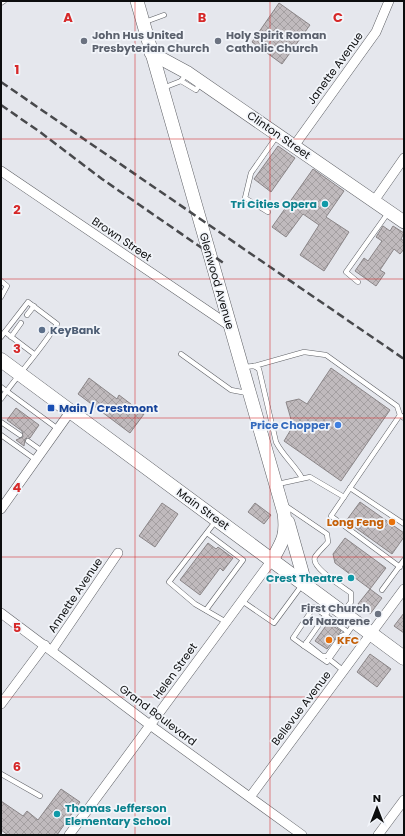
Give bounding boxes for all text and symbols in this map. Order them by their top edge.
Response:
text: A [63,8,73,27]
text: B [198,8,207,27]
text: C [333,8,343,27]
place label: John Hus United Presbyterian Church [92,27,209,56]
place label: Holy Spirit Roman Catholic Church [226,27,327,56]
street label: Janette Avenue [303,28,367,108]
marker: John Hus United Presbyterian Church [79,36,89,46]
marker: Holy Spirit Roman Catholic Church [213,36,223,46]
text: 1 [15,60,19,79]
street label: Clinton Street [244,107,314,163]
place label: Tri Cities Opera [231,196,317,212]
marker: Tri Cities Opera [320,199,330,209]
text: 2 [13,200,21,219]
street label: Brown Street [89,213,155,265]
street label: Glenwood Avenue [196,231,239,331]
place label: KeyBank [50,322,101,338]
marker: KeyBank [37,325,47,335]
text: 3 [13,339,21,358]
place label: Main / Crestmont [59,400,158,416]
marker: Main / Crestmont [46,403,56,413]
place label: Price Chopper [250,417,330,433]
marker: Price Chopper [333,420,343,430]
text: 4 [13,478,22,497]
street label: Main Street [173,484,233,534]
place label: Long Feng [327,514,384,530]
marker: Long Feng [387,517,397,527]
street label: Annette Avenue [44,554,106,636]
place label: Crest Theatre [266,570,343,586]
marker: Crest Theatre [346,573,356,583]
place label: First Church of Nazarene [301,600,370,629]
marker: First Church of Nazarene [373,609,383,619]
text: 5 [13,618,21,637]
place label: KFC [337,632,359,648]
marker: KFC [324,635,334,645]
street label: Helen Street [149,640,201,702]
street label: Bellevue Avenue [268,667,335,749]
street label: Grand Boulevard [116,681,200,749]
text: 6 [13,757,21,776]
north arrow [357,788,397,828]
text: N [373,790,381,806]
place label: Thomas Jefferson Elementary School [65,800,171,829]
marker: Thomas Jefferson Elementary School [52,809,62,819]

